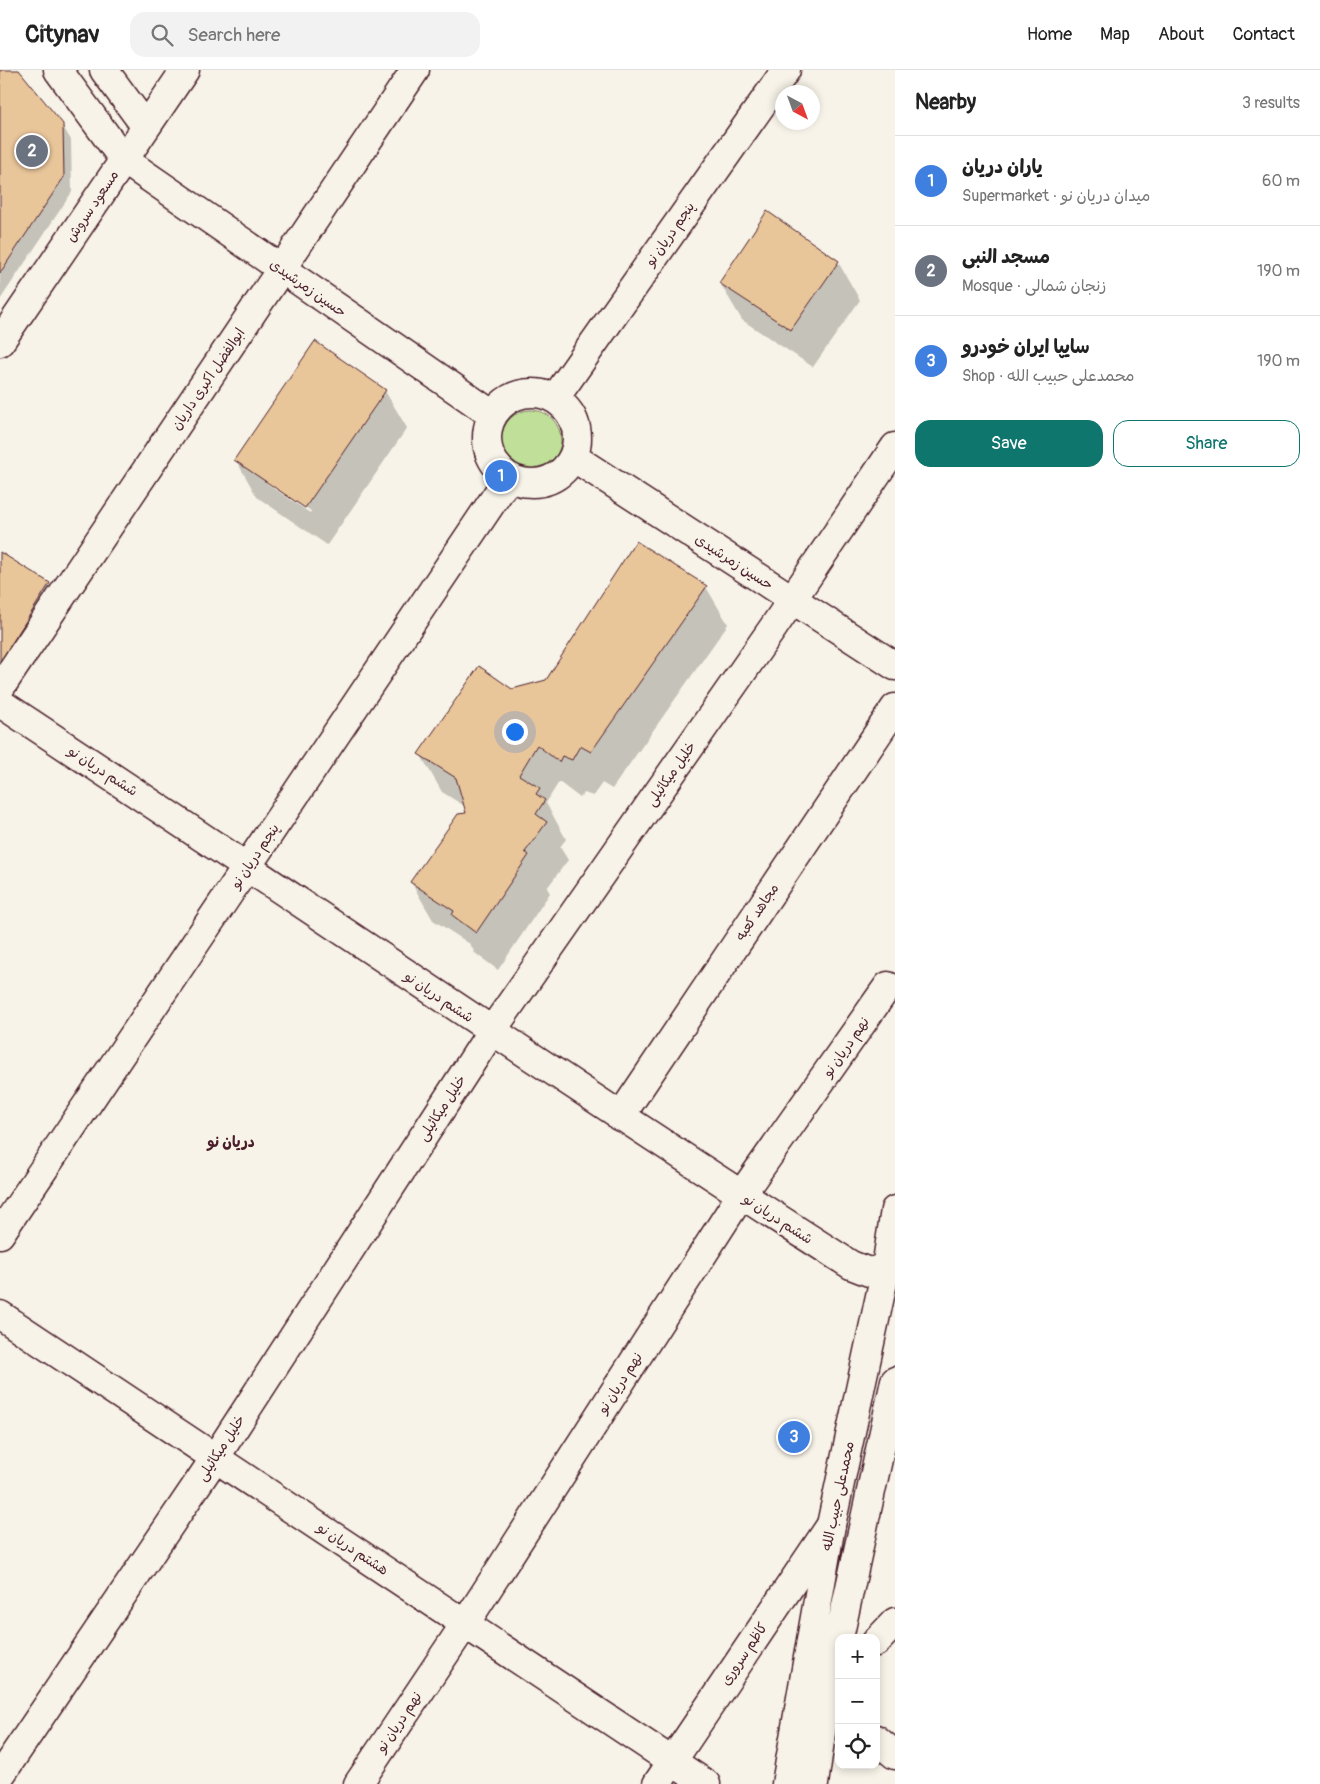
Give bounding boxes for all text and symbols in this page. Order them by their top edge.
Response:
search box [130,12,480,57]
text: Citynav [25,20,100,49]
icon: search [148,21,176,49]
text: Search here [188,23,280,47]
text: Home [1027,23,1072,46]
text: Map [1100,23,1130,46]
text: About [1158,23,1204,46]
text: Contact [1232,23,1295,46]
north arrow [775,85,820,130]
text: Nearby [915,89,976,116]
text: 3 results [1242,93,1300,113]
pin: 2 [16,132,48,170]
text: یاران دریان [962,155,1042,179]
street label: مسعود سروش [62,167,123,246]
text: 1 [928,171,934,191]
text: 60 m [1262,171,1300,191]
text: Supermarket · میدان دریان نو [962,186,1150,206]
street label: پنجم دریان‌ نو [641,199,700,271]
text: مسجد النبی [962,245,1050,269]
street label: حسین زمرشيدی [266,255,350,321]
text: 2 [927,261,935,281]
text: 190 m [1257,261,1300,281]
text: Mosque · زنجان شمالی [962,276,1106,296]
street label: ابوالفضل اکبری داریان [168,325,248,433]
text: سایپا ایران خودرو [962,335,1090,359]
text: 3 [927,351,935,371]
text: 190 m [1257,351,1300,371]
text: Shop · محمدعلی حبیب الله [962,366,1135,386]
button: Save [915,420,1103,467]
button: Share [1113,420,1300,467]
pin: 1 [485,457,517,495]
street label: حسین زمرشيدی [692,530,776,594]
your location [502,719,528,745]
street label: خلیل میکائیلی [642,738,700,810]
street label: ششم دریان‌ نو [63,742,141,801]
street label: پنجم دریان‌ نو [227,820,285,894]
street label: مجاهد کعبه [732,880,782,944]
street label: ششم دریان‌ نو [399,967,477,1028]
street label: نهم دریان‌ نو [819,1014,874,1082]
street label: خلیل میکائیلی [414,1072,470,1144]
district label: دریان نو [206,1133,255,1152]
street label: ششم دریان‌ نو [738,1190,816,1249]
street label: نهم دریان‌ نو [593,1349,648,1419]
street label: خلیل میکائیلی [193,1412,249,1484]
pin: 3 [778,1418,810,1456]
street label: محمدعلی حبیب الله [818,1440,858,1552]
street label: هشتم دریان‌ نو [312,1519,392,1581]
street label: کاظم سروری [717,1620,773,1690]
map controls [835,1634,880,1769]
button: + [835,1634,880,1679]
button: − [835,1679,880,1724]
street label: نهم دریان‌ نو [372,1689,427,1757]
button: locate [835,1724,880,1769]

